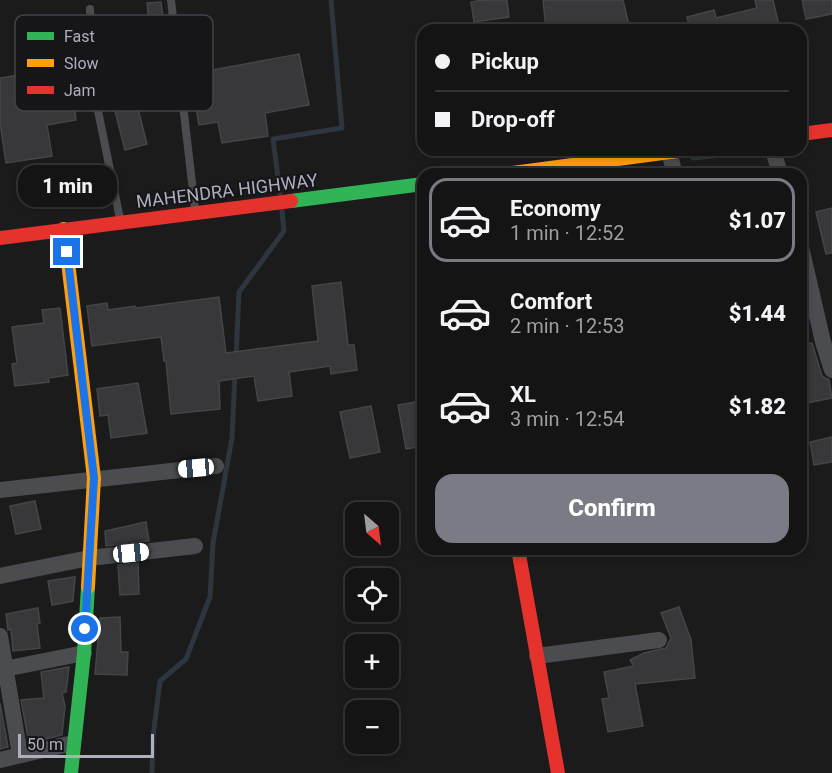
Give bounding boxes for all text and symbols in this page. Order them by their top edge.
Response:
legend [15,15,213,111]
text: Fast [64,27,95,46]
text: Pickup [471,49,539,74]
text: Slow [64,54,99,73]
text: Jam [64,81,96,100]
text: Drop-off [471,107,555,132]
callout: 1 min [17,165,116,207]
street label: MAHENDRA HIGHWAY [135,169,319,212]
text: 1 min [42,174,93,198]
icon: car [438,193,492,247]
text: Economy [510,196,601,221]
text: $1.07 [729,208,786,233]
text: 1 min · 12:52 [510,221,625,245]
route end [53,238,80,265]
icon: car [438,286,492,340]
text: Comfort [510,289,592,314]
text: $1.44 [729,301,786,326]
text: 2 min · 12:53 [510,314,625,338]
icon: car [438,379,492,433]
text: XL [510,382,536,407]
text: $1.82 [729,394,786,419]
text: 3 min · 12:54 [510,407,625,431]
car [177,457,215,479]
button: Confirm [435,474,789,543]
north arrow [345,502,399,556]
map controls [345,502,399,754]
car [112,542,150,564]
button: locate [345,568,399,622]
route start [71,615,98,642]
button: + [345,634,399,688]
button: − [345,700,399,754]
scale bar [18,731,154,758]
text: 50 m [27,735,63,754]

